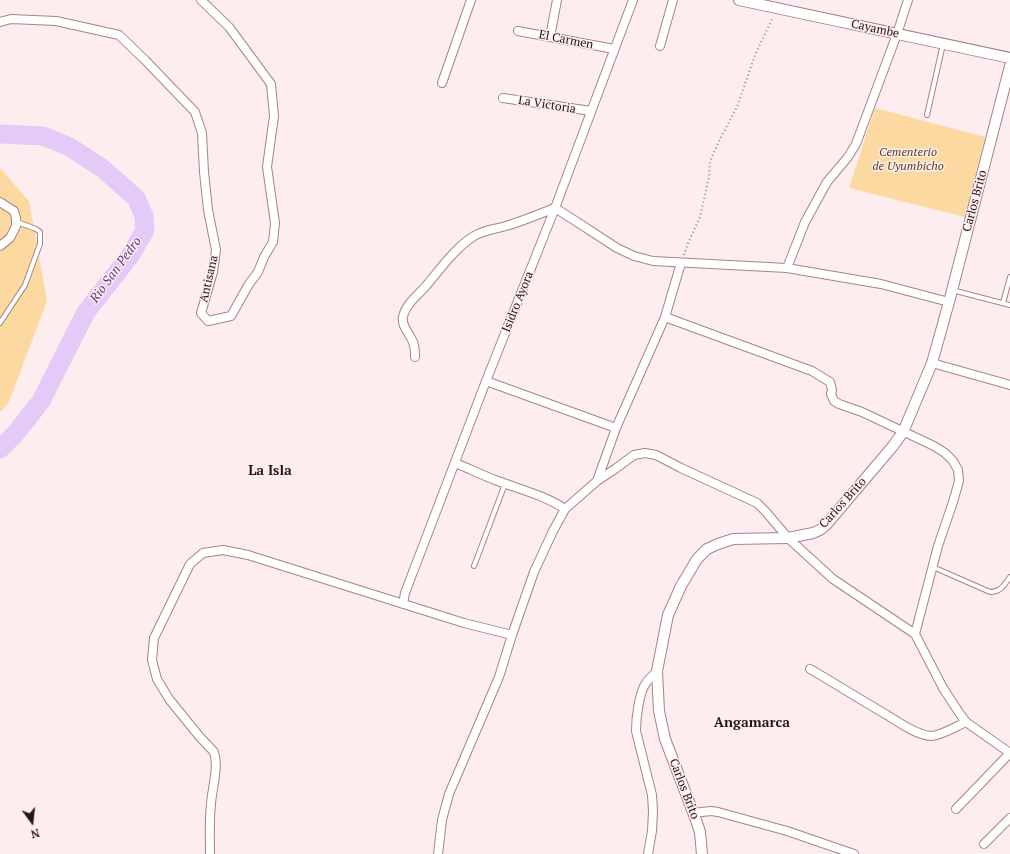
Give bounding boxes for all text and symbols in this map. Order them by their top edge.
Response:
street label: Cayambe [850,17,900,41]
street label: El Carmen [537,28,595,52]
street label: La Victoria [517,93,577,117]
park label: Cementerio de Uyumbicho [872,146,944,174]
street label: Carlos Brito [960,168,990,234]
water label: Rio San Pedro [87,234,145,306]
street label: Antisana [197,254,221,304]
street label: Isidro Ayora [499,269,537,335]
district label: La Isla [248,463,292,479]
street label: Carlos Brito [816,475,870,531]
district label: Angamarca [714,715,790,731]
street label: Carlos Brito [666,757,702,821]
north arrow [12,802,52,842]
text: N [29,826,41,841]

